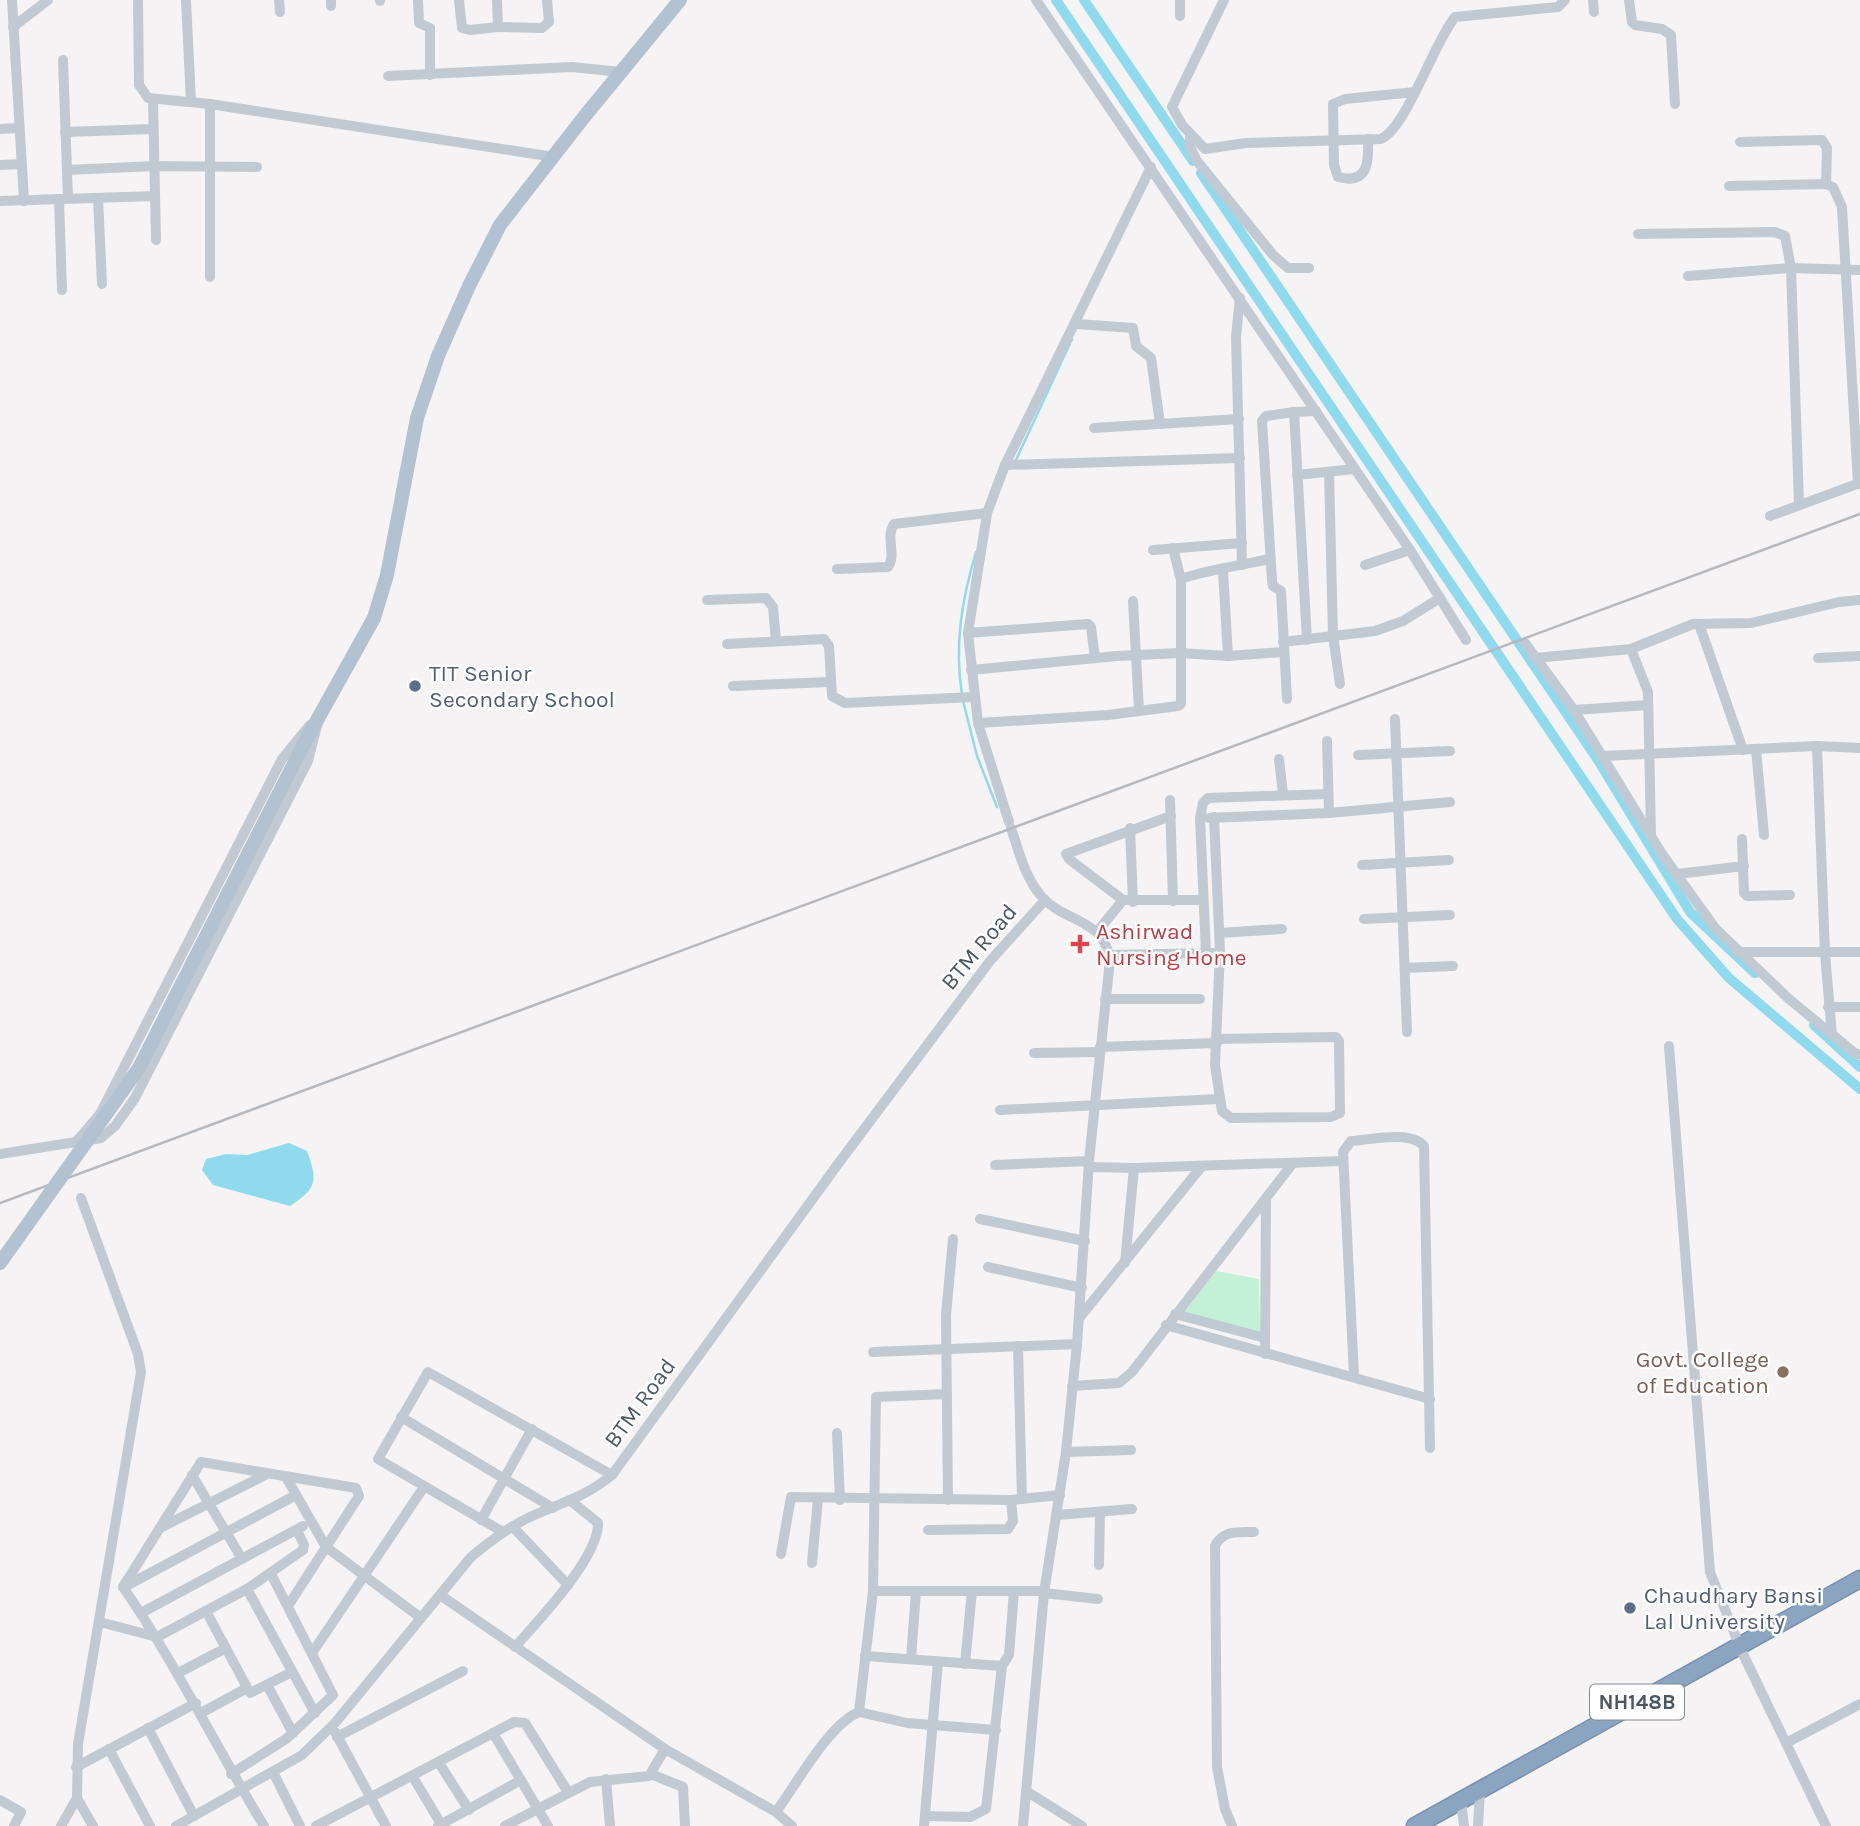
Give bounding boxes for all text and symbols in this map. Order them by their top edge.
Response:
place label: TIT Senior Secondary School [429,660,615,713]
marker: TIT Senior Secondary School [407,678,423,694]
street label: BTM Road [935,899,1023,995]
place label: Ashirwad Nursing Home [1096,918,1247,971]
marker: Ashirwad Nursing Home [1070,934,1090,954]
place label: Govt. College of Education [1636,1346,1769,1399]
street label: BTM Road [599,1353,681,1453]
marker: Govt. College of Education [1775,1364,1791,1380]
place label: Chaudhary Bansi Lal University [1644,1582,1823,1635]
marker: Chaudhary Bansi Lal University [1622,1600,1638,1616]
road number: NH148B [1590,1684,1684,1720]

